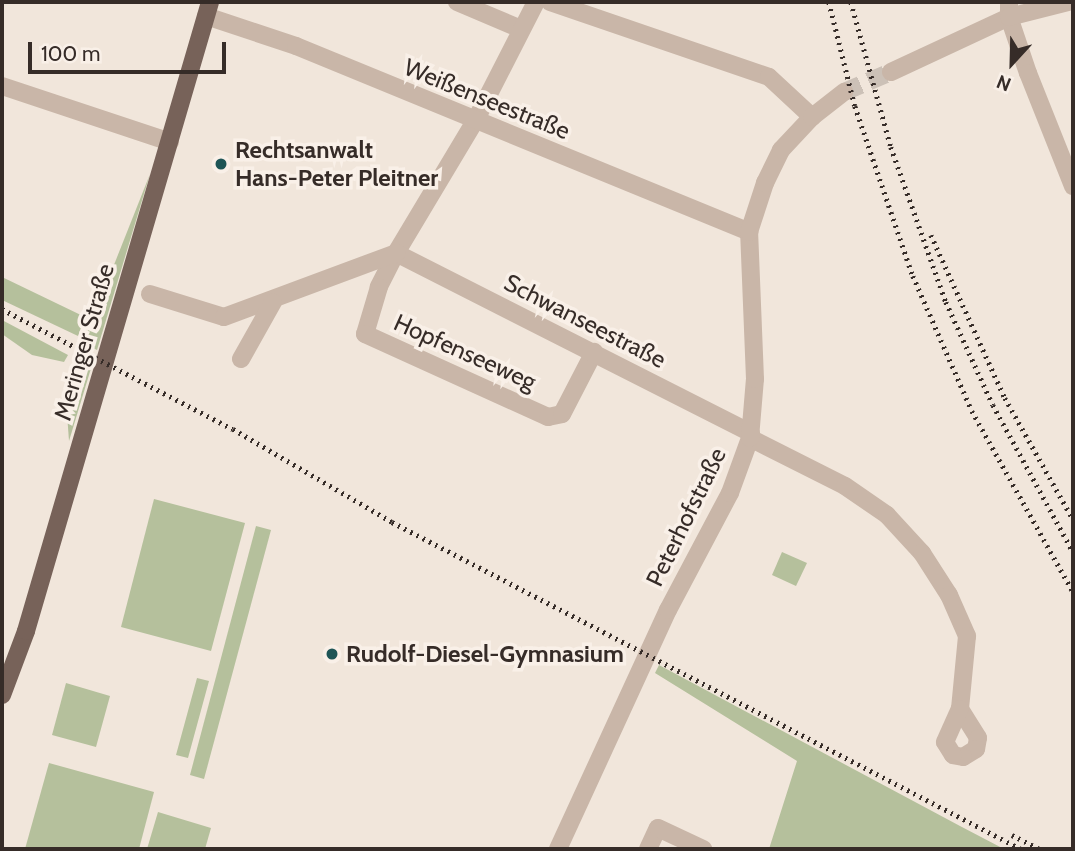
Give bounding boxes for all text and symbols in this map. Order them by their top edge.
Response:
scale bar [32,28,229,72]
north arrow [977,28,1047,98]
text: 100 m [41,41,100,66]
street label: Weißenseestraße [400,53,574,145]
text: N [993,70,1014,96]
place label: Rechtsanwalt Hans-Peter Pleitner [235,136,438,192]
marker: Rechtsanwalt Hans-Peter Pleitner [213,156,229,172]
street label: Meringer Straße [48,260,120,424]
street label: Schwanseestraße [499,268,671,374]
street label: Hopfenseeweg [389,308,541,396]
street label: Peterhofstraße [640,443,732,591]
place label: Rudolf-Diesel-Gymnasium [346,640,624,668]
marker: Rudolf-Diesel-Gymnasium [324,646,340,662]

